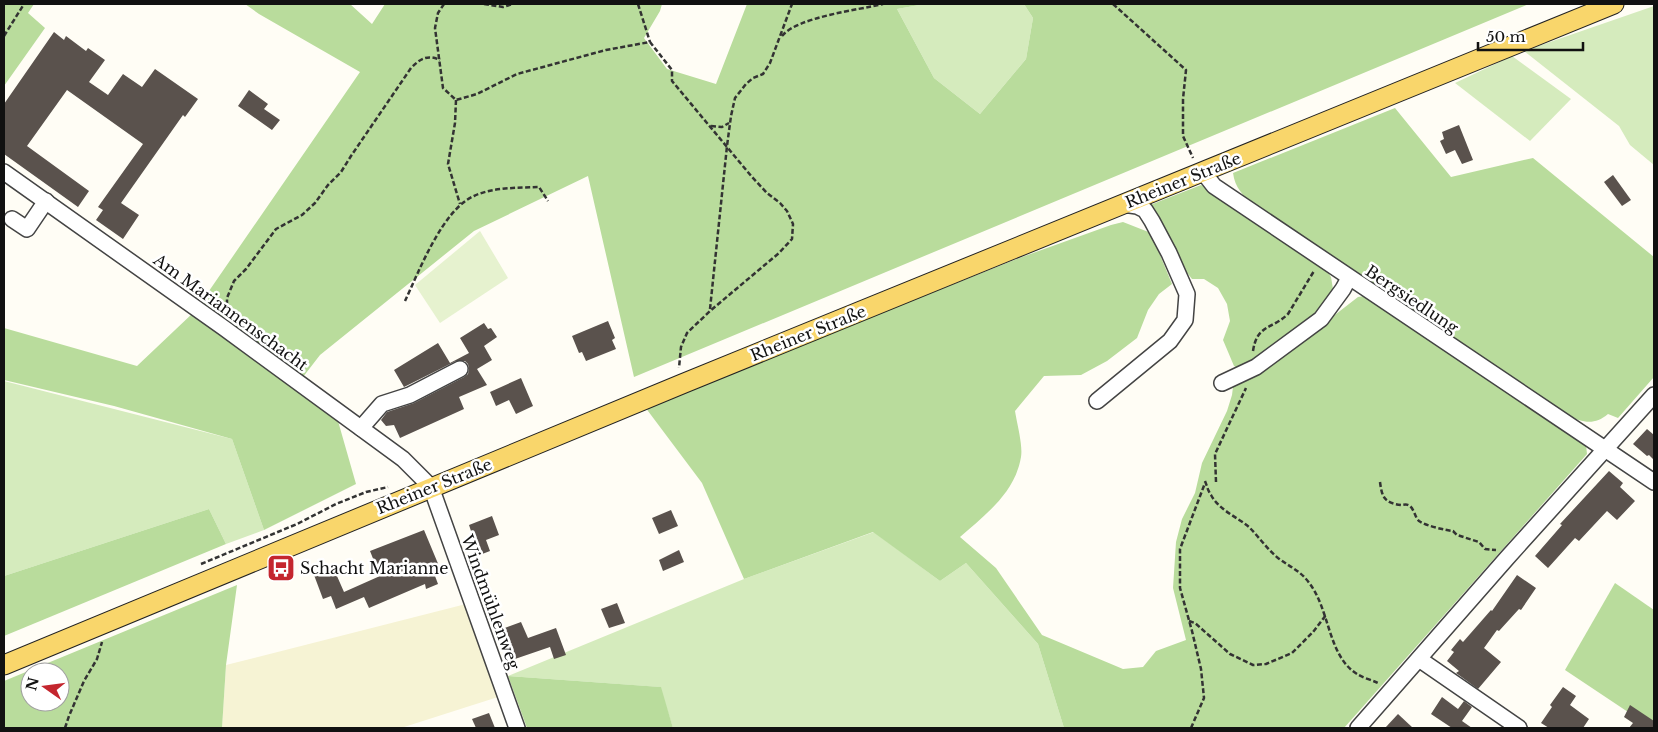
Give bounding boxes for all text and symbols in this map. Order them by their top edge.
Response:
scale bar [1478,20,1583,52]
text: 50 m [1486,27,1526,46]
street label: Rheiner Straße [1122,148,1244,212]
street label: Am Mariannenschacht [149,249,312,375]
street label: Bergsiedlung [1362,261,1463,338]
street label: Rheiner Straße [747,301,869,365]
street label: Rheiner Straße [373,454,495,518]
street label: Windmühlenweg [457,531,525,673]
bus stop icon: Schacht Marianne [266,553,296,583]
place label: Schacht Marianne [300,558,448,578]
north arrow [20,662,70,712]
text: N [22,675,43,692]

